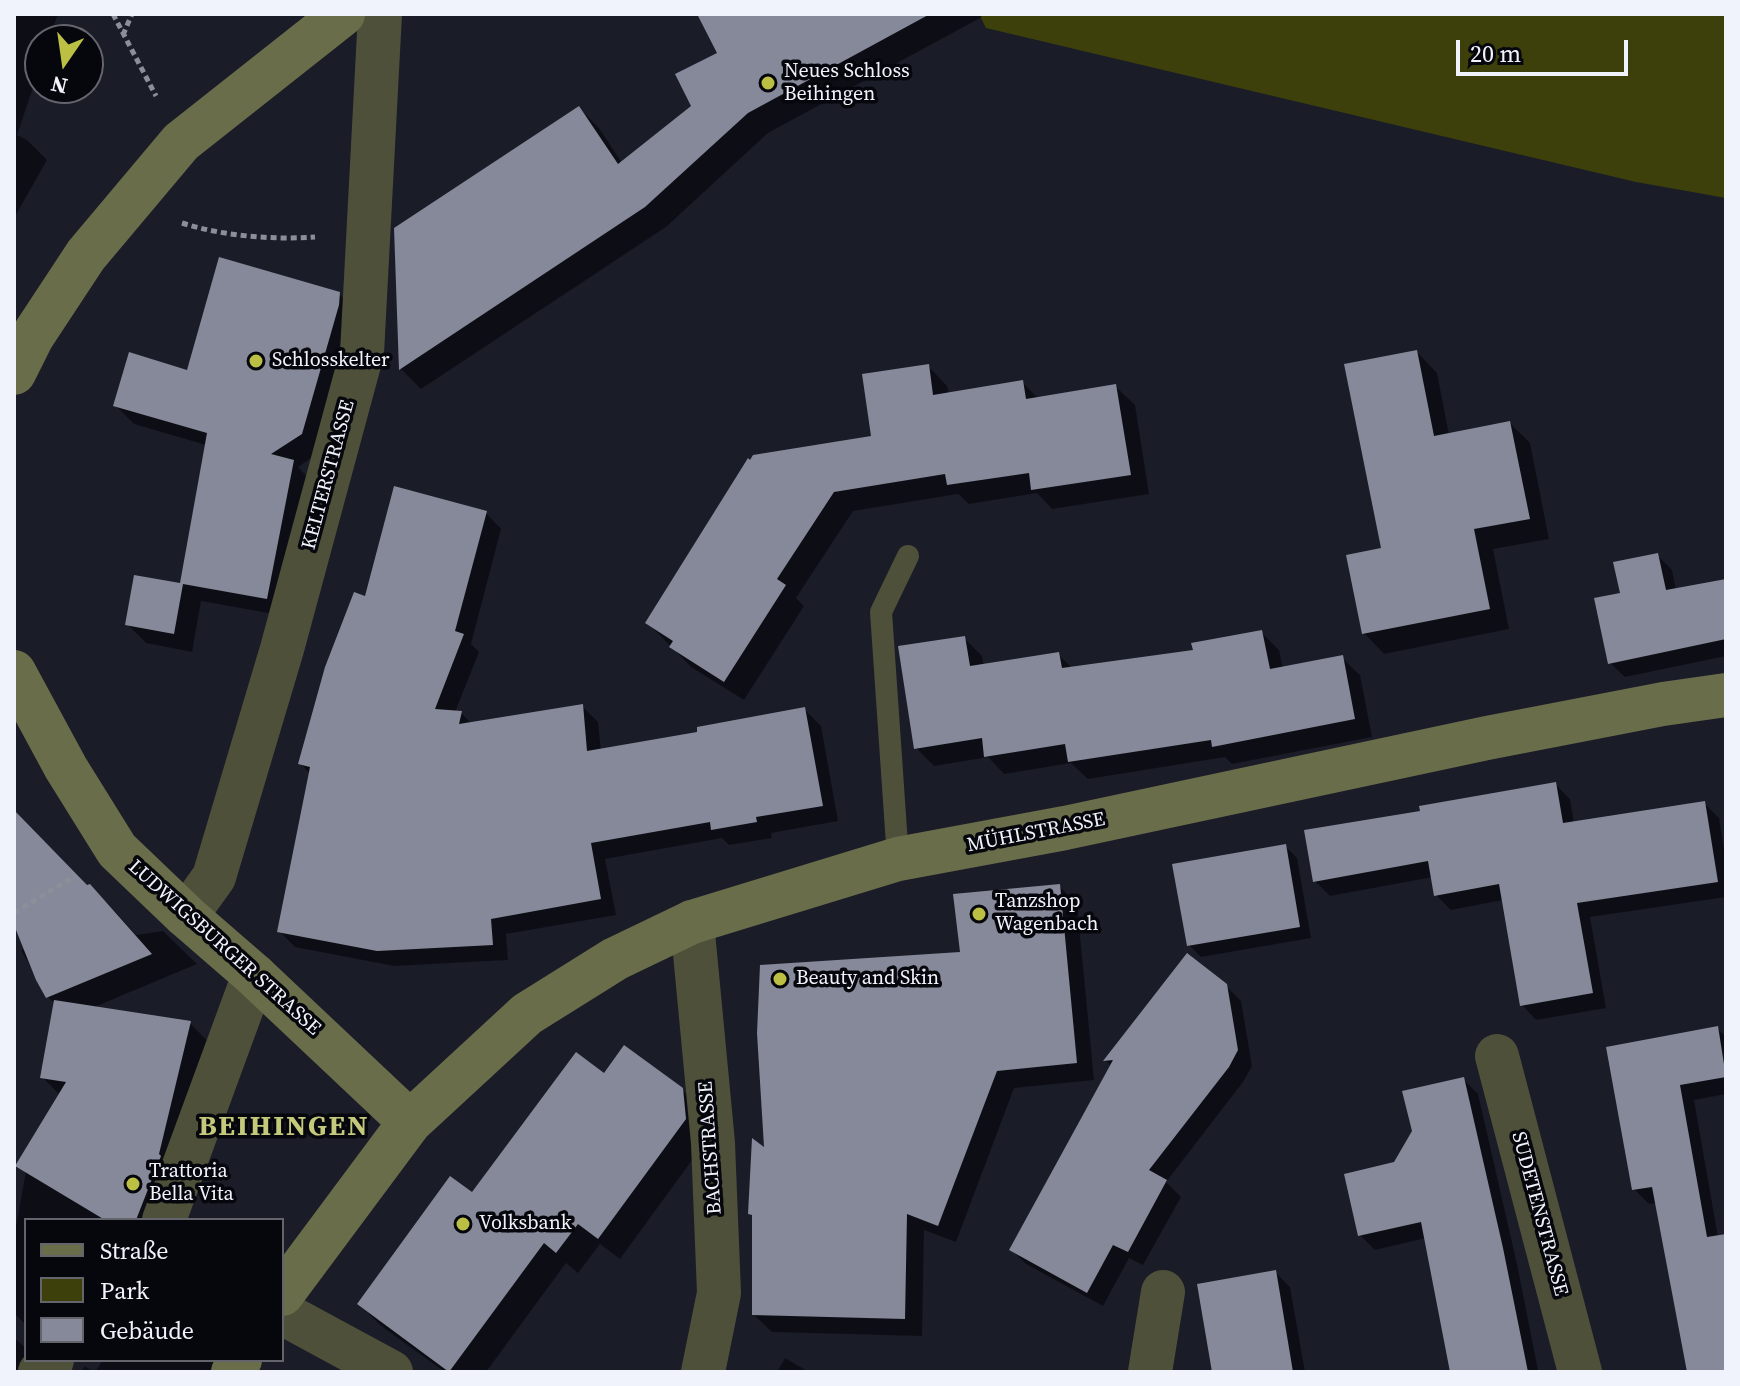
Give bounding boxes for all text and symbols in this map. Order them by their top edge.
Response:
north arrow [24,24,104,104]
scale bar [1460,24,1632,74]
text: 20 m [1470,37,1521,70]
place label: Neues Schloss Beihingen [784,60,910,107]
text: N [48,69,70,102]
marker: Neues Schloss Beihingen [759,74,777,92]
place label: Schlosskelter [272,349,390,373]
marker: Schlosskelter [247,352,265,370]
street label: KELTERSTRASSE [298,398,360,552]
street label: MÜHLSTRASSE [965,808,1107,858]
street label: LUDWIGSBURGER STRASSE [123,855,325,1041]
place label: Tanzshop Wagenbach [995,890,1099,937]
marker: Tanzshop Wagenbach [970,905,988,923]
place label: Beauty and Skin [796,967,939,991]
marker: Beauty and Skin [771,970,789,988]
street label: BACHSTRASSE [694,1081,728,1215]
district label: BEIHINGEN [198,1111,370,1145]
street label: SUDETENSTRASSE [1506,1129,1572,1299]
place label: Trattoria Bella Vita [149,1160,234,1207]
marker: Trattoria Bella Vita [124,1175,142,1193]
place label: Volksbank [479,1212,572,1236]
marker: Volksbank [454,1215,472,1233]
legend [24,1218,284,1362]
text: Straße [100,1234,168,1267]
text: Park [100,1274,149,1307]
text: Gebäude [100,1314,194,1347]

